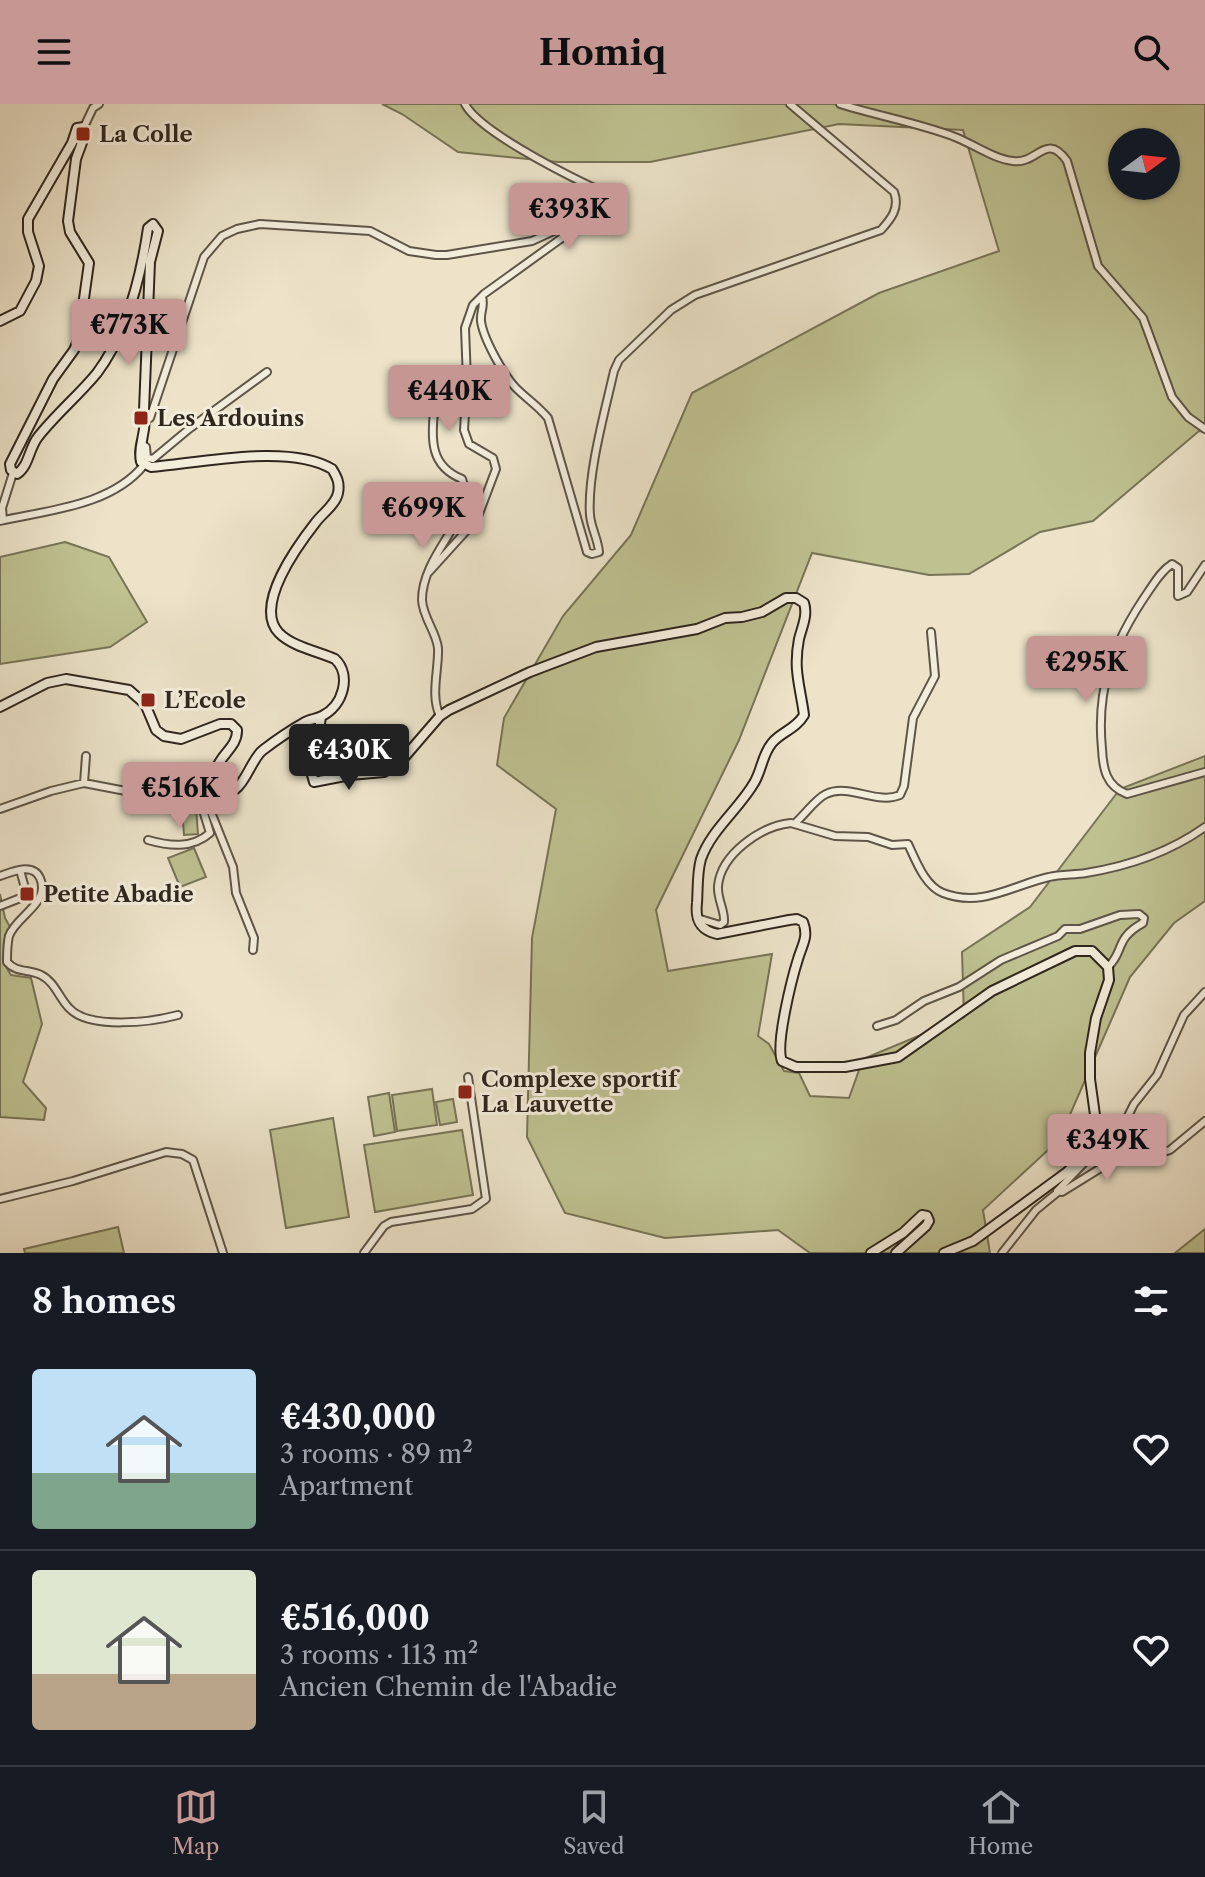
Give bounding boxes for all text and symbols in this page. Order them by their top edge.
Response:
icon: menu [32,30,76,74]
text: Homiq [539,30,666,74]
icon: search [1129,30,1173,74]
place label: La Colle [99,121,193,148]
marker: La Colle [74,125,92,143]
north arrow [1108,128,1180,200]
map controls [1108,128,1180,200]
pin: €393K [513,183,625,251]
text: €393K [528,193,610,225]
pin: €773K [73,299,185,367]
text: €773K [89,309,169,341]
pin: €440K [393,365,505,433]
text: €440K [407,375,491,407]
place label: Les Ardouins [157,405,304,432]
marker: Les Ardouins [132,409,150,427]
pin: €699K [367,482,479,550]
text: €699K [381,492,465,524]
pin: €295K [1030,636,1142,704]
text: €295K [1045,646,1127,678]
place label: L’Ecole [164,687,246,714]
marker: L’Ecole [139,691,157,709]
pin: €430K [293,724,405,792]
text: €430K [307,734,391,766]
pin: €516K [124,762,236,830]
text: €516K [141,772,219,804]
place label: Petite Abadie [43,881,194,908]
marker: Petite Abadie [18,885,36,903]
place label: Complexe sportif La Lauvette [481,1066,680,1118]
marker: Complexe sportif La Lauvette [456,1083,474,1101]
pin: €349K [1051,1114,1163,1182]
text: €349K [1066,1124,1148,1156]
icon: filters [1129,1279,1173,1323]
text: 8 homes [32,1280,176,1322]
text: €430,000 [280,1396,436,1438]
icon: home [96,1401,192,1497]
icon: heart [1129,1427,1173,1471]
text: 3 rooms · 89 m² [280,1438,473,1470]
text: Apartment [280,1470,413,1502]
text: €516,000 [280,1597,430,1639]
icon: home [96,1602,192,1698]
icon: heart [1129,1628,1173,1672]
text: 3 rooms · 113 m² [280,1639,478,1671]
text: Ancien Chemin de l'Abadie [280,1671,617,1703]
tab: Map [172,1785,219,1860]
tab: Saved [563,1785,624,1860]
tab: Home [968,1785,1033,1860]

